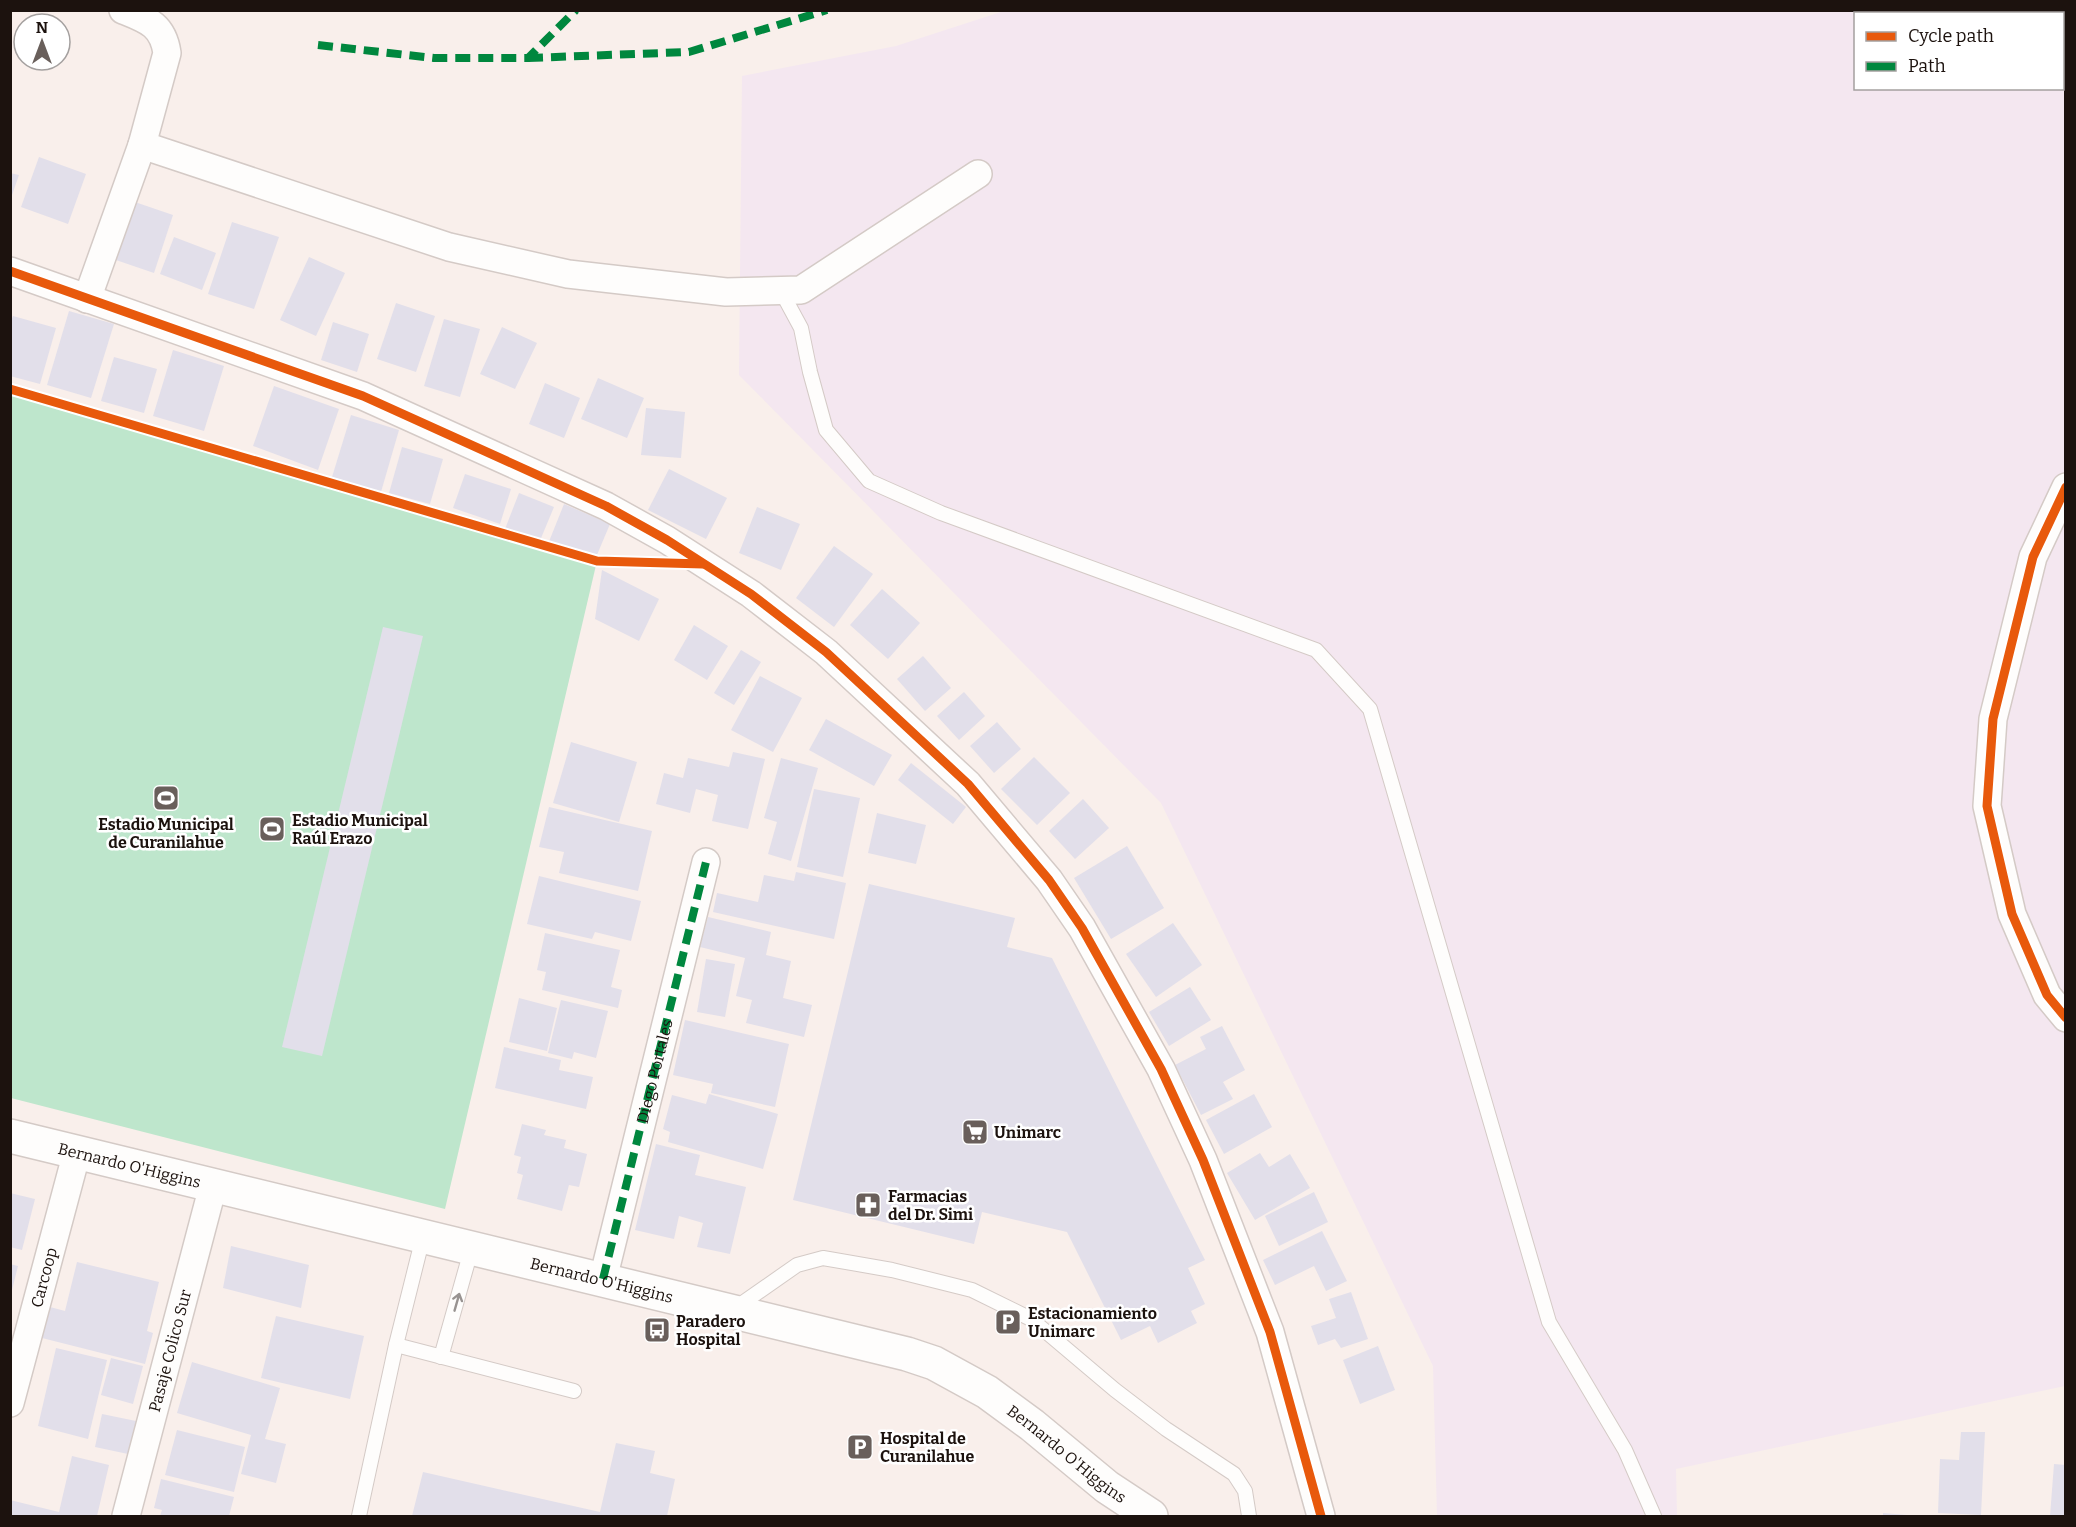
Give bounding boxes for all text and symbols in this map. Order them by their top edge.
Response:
north arrow [12,12,72,72]
legend [1854,12,2064,90]
text: N [36,18,48,37]
text: Cycle path [1908,25,1994,47]
text: Path [1908,55,1946,77]
sports icon: Estadio Municipal de Curanilahue [151,783,181,813]
place label: Estadio Municipal Raúl Erazo [292,811,428,848]
sports icon: Estadio Municipal Raúl Erazo [257,814,287,844]
place label: Estadio Municipal de Curanilahue [98,815,234,852]
street label: Diego Portales [632,1017,676,1125]
supermarket icon: Unimarc [960,1117,990,1147]
place label: Unimarc [994,1123,1061,1142]
street label: Bernardo O'Higgins [56,1139,203,1192]
place label: Farmacias del Dr. Simi [888,1187,973,1224]
pharmacy icon: Farmacias del Dr. Simi [853,1190,883,1220]
street label: Carcoop [26,1245,61,1309]
street label: Bernardo O'Higgins [528,1253,675,1306]
street label: Pasaje Colico Sur [144,1287,195,1414]
one-way arrow [452,1293,463,1312]
place label: Estacionamiento Unimarc [1028,1304,1157,1341]
parking icon: Estacionamiento Unimarc [993,1307,1023,1337]
place label: Paradero Hospital [676,1312,745,1349]
bus stop icon: Paradero Hospital [642,1315,672,1345]
street label: Bernardo O'Higgins [1004,1401,1130,1507]
place label: Hospital de Curanilahue [880,1429,974,1466]
parking icon: Hospital de Curanilahue [845,1432,875,1462]

